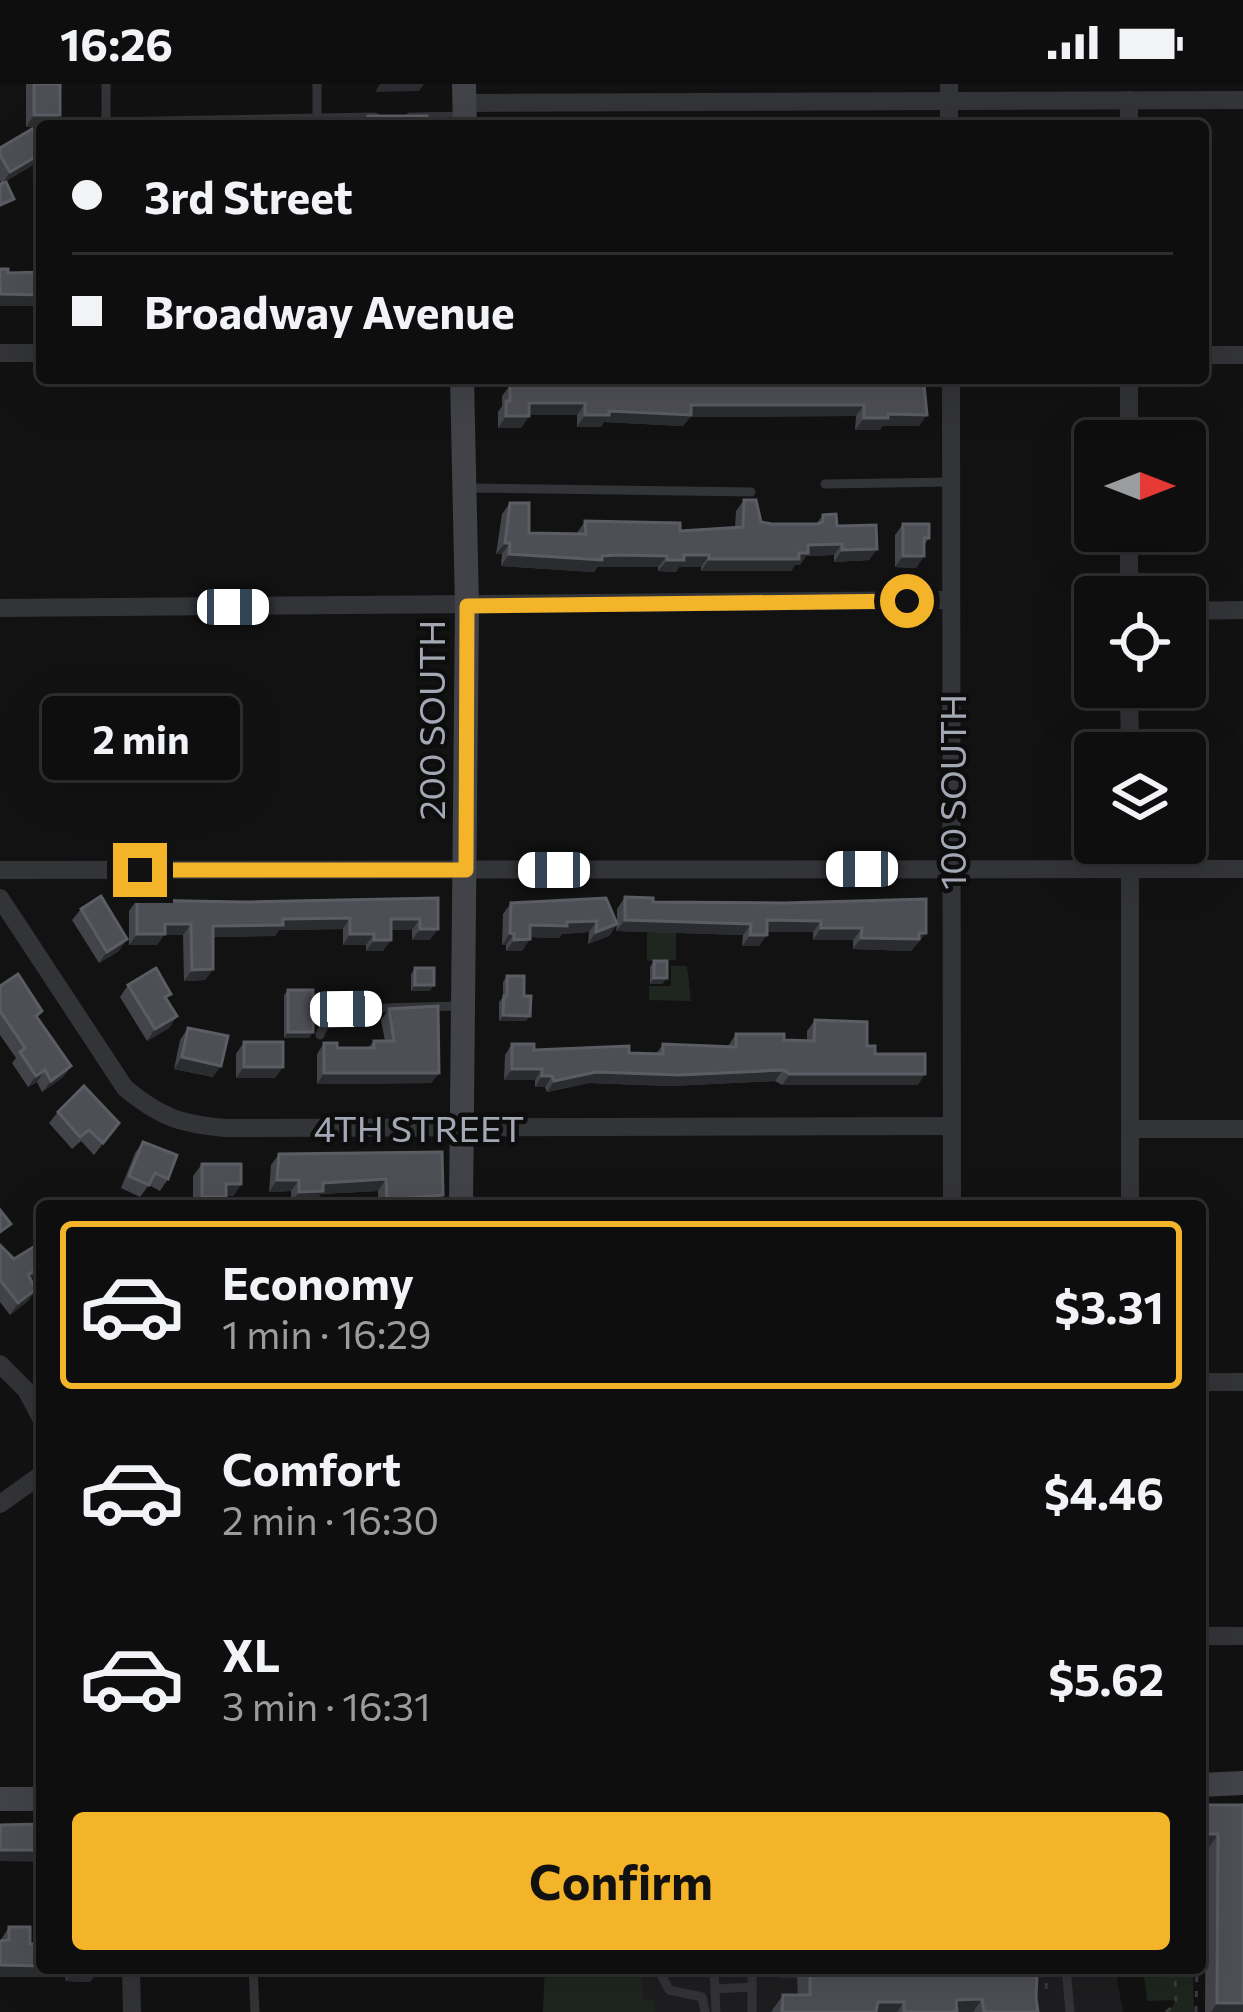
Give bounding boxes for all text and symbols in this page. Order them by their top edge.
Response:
text: 16:26 [60,15,173,70]
text: 3rd Street [144,168,353,223]
text: Broadway Avenue [144,283,515,338]
north arrow [1074,420,1206,552]
map controls [1074,420,1206,864]
route start [880,574,934,628]
button: locate [1074,576,1206,708]
car [197,589,269,625]
street label: 200 SOUTH [408,620,452,820]
street label: 100 SOUTH [929,694,973,890]
callout: 2 min [41,696,239,780]
text: 2 min [92,714,190,762]
button: layers [1074,732,1206,864]
route end [113,843,167,897]
car [826,851,898,887]
car [518,852,590,888]
car [310,990,382,1028]
street label: 4TH STREET [314,1105,524,1149]
icon: car [78,1251,186,1359]
text: Economy [222,1254,414,1309]
text: $3.31 [1054,1278,1164,1333]
text: 1 min · 16:29 [222,1309,431,1357]
icon: car [78,1437,186,1545]
text: Comfort [222,1440,401,1495]
text: $4.46 [1044,1464,1164,1519]
text: 2 min · 16:30 [222,1495,439,1543]
icon: car [78,1623,186,1731]
text: XL [222,1626,280,1681]
text: $5.62 [1048,1650,1164,1705]
text: 3 min · 16:31 [222,1681,431,1729]
button: Confirm [72,1812,1170,1950]

